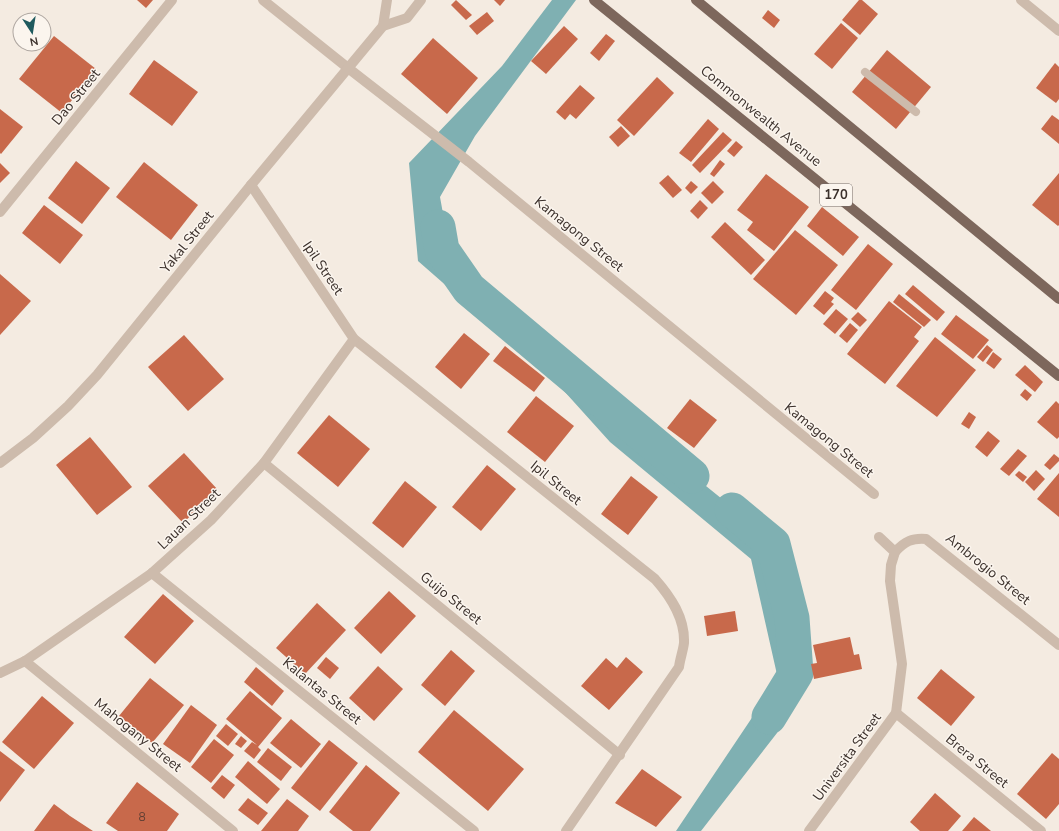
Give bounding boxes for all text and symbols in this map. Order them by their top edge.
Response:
north arrow [12,12,52,52]
text: N [28,33,40,49]
street label: Commonwealth Avenue [696,61,826,171]
street label: Dao Street [47,65,105,129]
road number: 170 [820,184,852,206]
street label: Kamagong Street [530,192,628,276]
street label: Yakal Street [155,207,218,278]
street label: Ipil Street [298,237,348,299]
street label: Kamagong Street [780,398,878,482]
street label: Ipil Street [526,456,586,510]
street label: Lauan Street [154,484,224,554]
street label: Ambrogio Street [942,529,1035,609]
street label: Guijo Street [416,567,486,629]
street label: Kalantas Street [279,653,366,729]
street label: Mahogany Street [90,694,186,776]
street label: Universita Street [808,709,886,805]
street label: Brera Street [941,730,1013,792]
house number: 8 [138,809,146,825]

